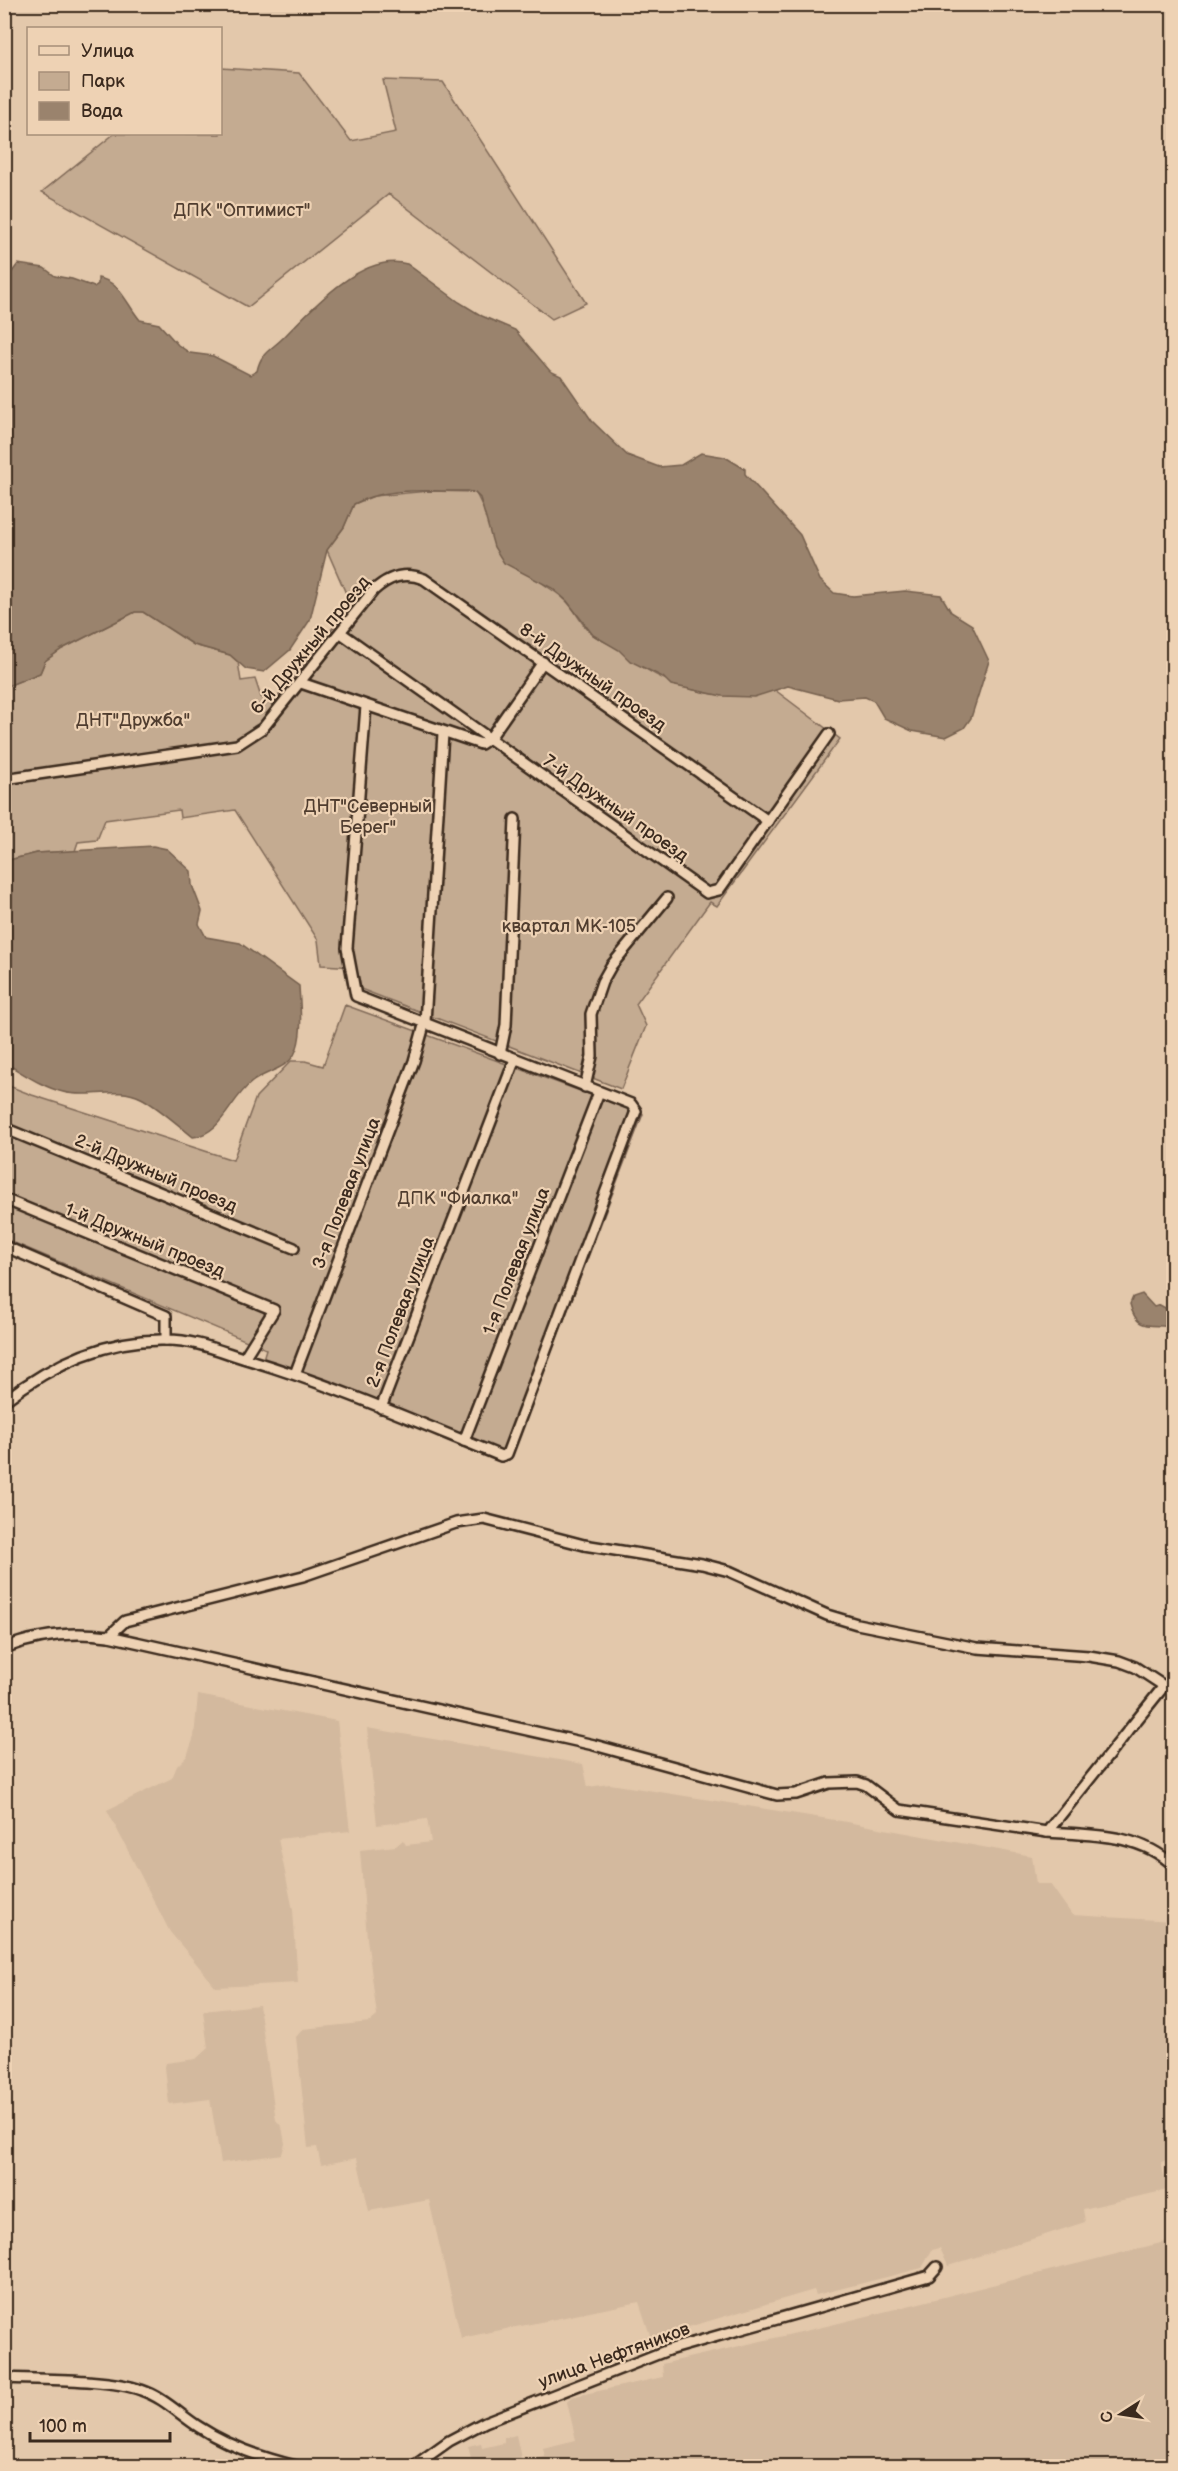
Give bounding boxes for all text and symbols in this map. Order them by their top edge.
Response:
legend [27,27,222,135]
text: Улица [81,41,135,62]
text: Парк [81,71,125,92]
text: Вода [81,101,123,122]
park label: ДПК "Оптимист" [173,200,311,221]
street label: 6-й Дружный проезд [246,572,374,719]
street label: 8-й Дружный проезд [516,619,670,736]
park label: ДНТ"Дружба" [76,710,190,731]
street label: 7-й Дружный проезд [539,750,692,866]
park label: ДНТ"Северный Берег" [304,796,432,838]
park label: квартал МК-105 [502,916,636,937]
street label: 3-я Полевая улица [308,1114,385,1272]
street label: 2-й Дружный проезд [72,1130,240,1217]
street label: 1-я Полевая улица [479,1184,554,1338]
park label: ДПК "Фиалка" [398,1188,518,1209]
street label: 1-й Дружный проезд [62,1199,228,1282]
street label: 2-я Полевая улица [362,1234,439,1390]
street label: улица Нефтяников [536,2318,693,2393]
north arrow [1091,2384,1151,2444]
scale bar [30,2405,170,2443]
text: С [1097,2409,1118,2424]
text: 100 m [39,2416,87,2437]

